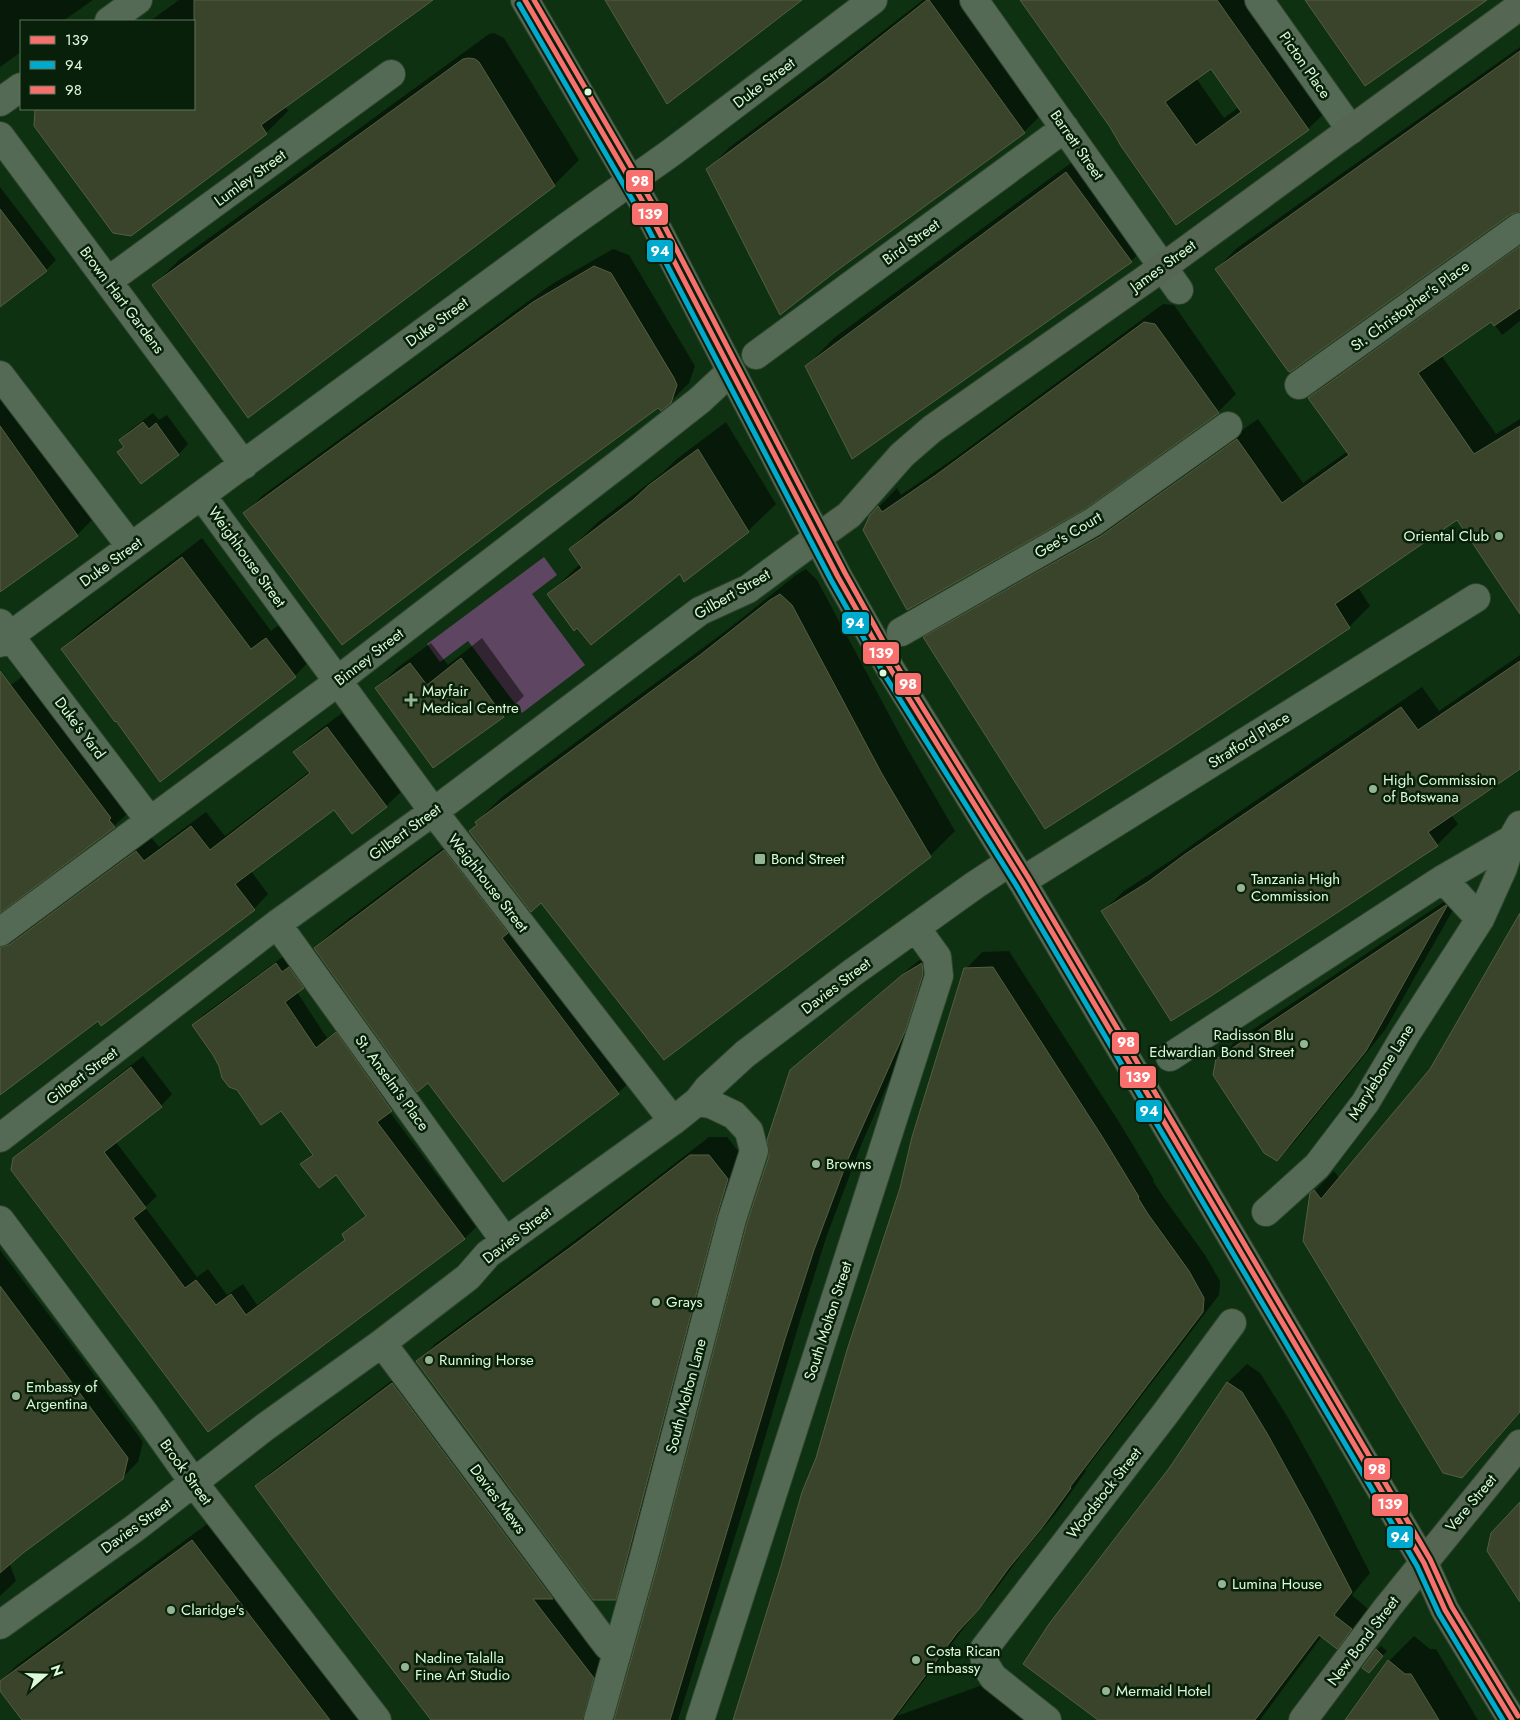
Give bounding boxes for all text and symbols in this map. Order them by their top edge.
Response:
legend [20,20,195,110]
street label: Picton Place [1274,27,1336,103]
text: 139 [65,29,89,51]
street label: Duke Street [728,52,800,114]
text: 94 [65,54,83,76]
text: 98 [65,79,82,101]
unlabelled marker [583,87,593,97]
street label: Barrett Street [1045,106,1109,185]
street label: Lumley Street [210,144,291,212]
line badge: 98 [625,169,654,193]
text: 98 [631,171,649,191]
line badge: 139 [631,202,669,226]
text: 139 [637,204,663,224]
street label: Bird Street [878,213,945,270]
street label: James Street [1124,234,1201,299]
line badge: 94 [646,239,674,263]
text: 94 [650,241,670,261]
street label: Brown Hart Gardens [74,242,170,358]
street label: St. Christopher's Place [1346,255,1474,357]
street label: Duke Street [401,292,473,352]
street label: Weighhouse Street [203,502,291,612]
street label: Gee's Court [1030,506,1106,564]
place label: Oriental Club [1404,525,1489,547]
marker: Oriental Club [1493,530,1505,542]
street label: Duke Street [75,532,147,592]
street label: Gilbert Street [690,563,774,625]
line badge: 94 [841,611,870,635]
text: 94 [845,613,865,633]
street label: Binney Street [330,623,409,691]
line badge: 139 [862,641,900,665]
text: 139 [868,643,894,663]
unlabelled marker [878,668,888,678]
line badge: 98 [894,672,922,696]
text: 98 [899,674,917,694]
place label: Mayfair Medical Centre [422,680,519,719]
street label: Duke's Yard [49,692,111,764]
marker: Mayfair Medical Centre [404,693,418,707]
street label: Stratford Place [1204,706,1294,774]
place label: High Commission of Botswana [1383,769,1496,808]
marker: High Commission of Botswana [1367,783,1379,795]
street label: Gilbert Street [364,798,446,866]
street label: Weighhouse Street [442,829,534,937]
place label: Bond Street [771,848,845,870]
marker: Bond Street [753,852,767,866]
place label: Tanzania High Commission [1251,868,1340,907]
marker: Tanzania High Commission [1235,882,1247,894]
street label: Davies Street [797,952,876,1019]
street label: Marylebone Lane [1343,1020,1419,1124]
place label: Radisson Blu Edwardian Bond Street [1149,1024,1294,1063]
street label: St. Anselm's Place [350,1030,435,1136]
line badge: 98 [1111,1031,1140,1055]
text: 98 [1117,1032,1135,1052]
marker: Radisson Blu Edwardian Bond Street [1298,1038,1310,1050]
street label: Gilbert Street [42,1042,123,1110]
line badge: 139 [1119,1065,1157,1089]
text: 139 [1125,1067,1151,1087]
line badge: 94 [1135,1099,1163,1123]
text: 94 [1139,1101,1159,1121]
place label: Browns [826,1153,871,1175]
marker: Browns [810,1158,822,1170]
street label: Davies Street [478,1201,556,1269]
street label: South Molton Street [798,1258,858,1383]
place label: Grays [666,1291,703,1313]
marker: Grays [650,1296,662,1308]
street label: South Molton Lane [660,1336,712,1456]
place label: Running Horse [439,1349,534,1371]
marker: Running Horse [423,1354,435,1366]
place label: Embassy of Argentina [26,1376,98,1415]
marker: Embassy of Argentina [10,1390,22,1402]
street label: Brook Street [155,1435,218,1510]
street label: Woodstock Street [1061,1442,1147,1543]
line badge: 98 [1363,1457,1391,1481]
text: 98 [1368,1459,1386,1479]
street label: Davies Mews [465,1460,531,1538]
street label: Vere Street [1440,1469,1502,1537]
street label: Davies Street [96,1493,176,1559]
line badge: 139 [1371,1493,1409,1517]
text: 139 [1377,1494,1403,1514]
line badge: 94 [1386,1525,1414,1549]
text: 94 [1390,1527,1410,1547]
place label: Lumina House [1232,1573,1322,1595]
marker: Lumina House [1216,1578,1228,1590]
street label: New Bond Street [1322,1591,1404,1690]
place label: Claridge's [181,1599,244,1621]
marker: Claridge's [165,1604,177,1616]
place label: Costa Rican Embassy [926,1640,1000,1679]
place label: Nadine Talalla Fine Art Studio [415,1647,510,1686]
north arrow [20,1650,70,1700]
marker: Costa Rican Embassy [910,1654,922,1666]
marker: Nadine Talalla Fine Art Studio [399,1661,411,1673]
text: N [46,1662,69,1679]
place label: Mermaid Hotel [1116,1680,1211,1702]
marker: Mermaid Hotel [1100,1685,1112,1697]

